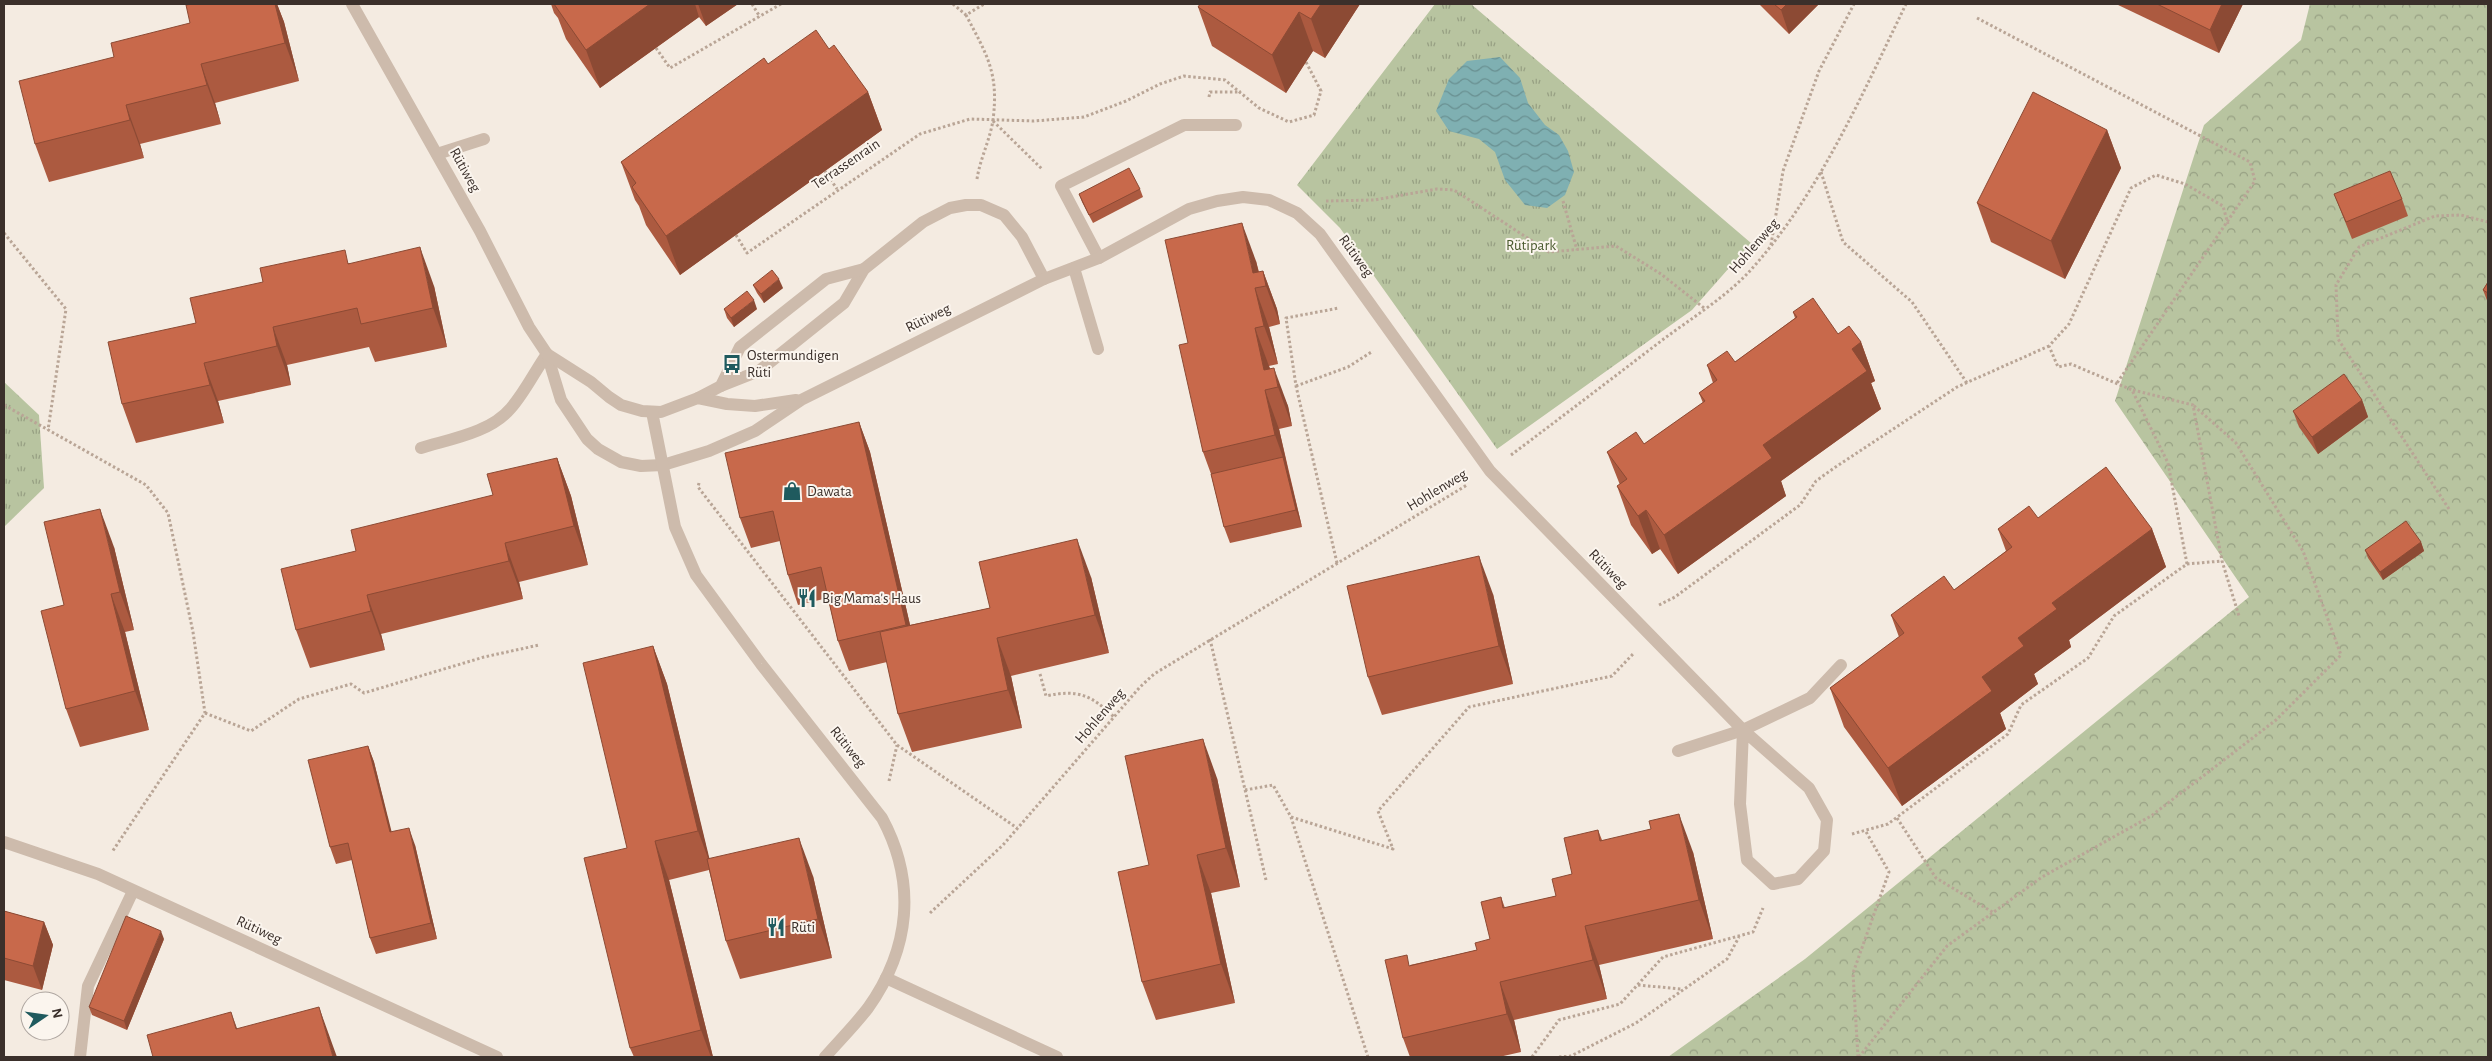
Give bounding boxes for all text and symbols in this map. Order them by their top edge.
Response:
street label: Terrassenrain [809,136,883,192]
street label: Rütiweg [447,145,484,195]
street label: Hohlenweg [1726,215,1782,276]
street label: Rütiweg [1336,232,1377,280]
park label: Rütipark [1506,238,1556,253]
street label: Rütiweg [903,300,954,335]
place label: Ostermundigen Rüti [747,348,839,380]
bus stop icon: Ostermundigen Rüti [721,353,743,375]
street label: Hohlenweg [1404,466,1470,514]
shop icon: Dawata [781,480,803,502]
place label: Dawata [807,484,852,499]
street label: Rütiweg [1586,547,1631,592]
restaurant icon: Big Mama's Haus [796,587,818,609]
place label: Big Mama's Haus [822,591,921,606]
street label: Hohlenweg [1072,685,1128,746]
street label: Rütiweg [827,724,869,771]
street label: Rütiweg [234,913,285,947]
restaurant icon: Rüti [765,916,787,938]
place label: Rüti [791,920,815,935]
north arrow [20,991,70,1041]
text: N [49,1007,65,1020]

